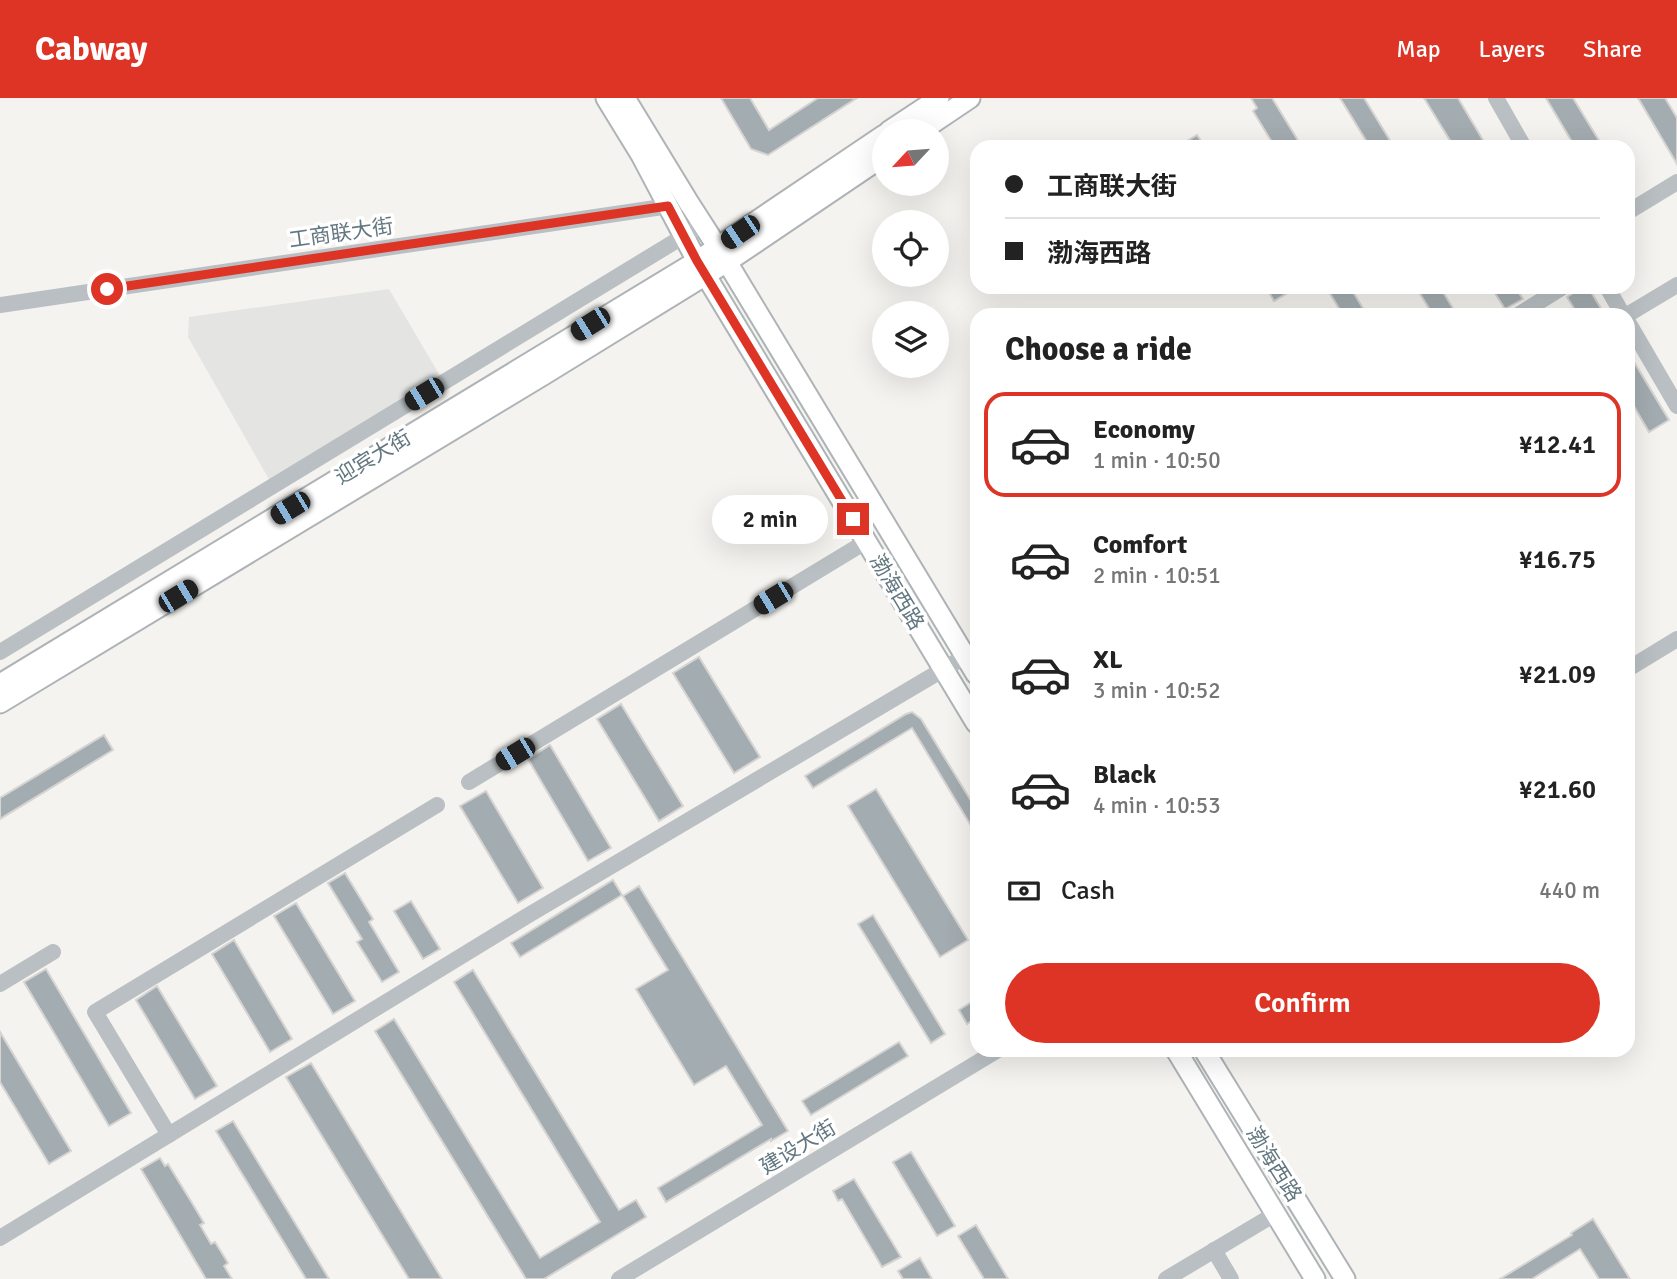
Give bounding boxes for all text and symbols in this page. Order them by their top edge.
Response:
text: Cabway [35,29,147,70]
text: Map [1396,34,1441,64]
text: Layers [1479,34,1545,64]
text: Share [1583,34,1642,64]
north arrow [872,119,948,196]
map controls [872,119,949,378]
text: 工商联大街 [1047,171,1177,203]
button: locate [872,210,949,287]
car [717,212,764,252]
street label: 工商联大街 [287,213,395,253]
text: 渤海西路 [1047,238,1151,270]
route start [91,273,123,305]
button: layers [872,301,949,378]
car [567,304,614,344]
text: Choose a ride [1005,330,1192,369]
car [401,374,448,414]
icon: car [1009,413,1072,476]
text: Economy [1093,414,1195,446]
street label: 迎宾大街 [330,424,416,490]
text: ¥12.41 [1519,429,1596,461]
text: 1 min · 10:50 [1093,446,1221,475]
car [267,488,314,528]
callout: 2 min [713,494,828,544]
route end [837,503,869,535]
text: 2 min [742,505,798,534]
icon: car [1009,528,1072,591]
text: Comfort [1093,529,1187,561]
text: ¥16.75 [1519,544,1596,576]
street label: 渤海西路 [864,549,930,635]
text: 2 min · 10:51 [1093,561,1221,590]
car [155,576,202,616]
car [750,578,797,618]
icon: car [1009,643,1072,706]
text: XL [1093,644,1123,676]
text: ¥21.09 [1519,659,1596,691]
text: 3 min · 10:52 [1093,676,1221,705]
car [492,734,539,774]
icon: car [1009,758,1072,821]
text: Black [1093,759,1156,791]
text: ¥21.60 [1519,774,1596,806]
text: 4 min · 10:53 [1093,791,1221,820]
icon: cash [1005,872,1043,910]
text: Cash [1061,875,1115,907]
text: 440 m [1539,876,1600,905]
button: Confirm [1005,963,1600,1043]
street label: 建设大街 [755,1114,841,1180]
street label: 渤海西路 [1241,1121,1307,1207]

